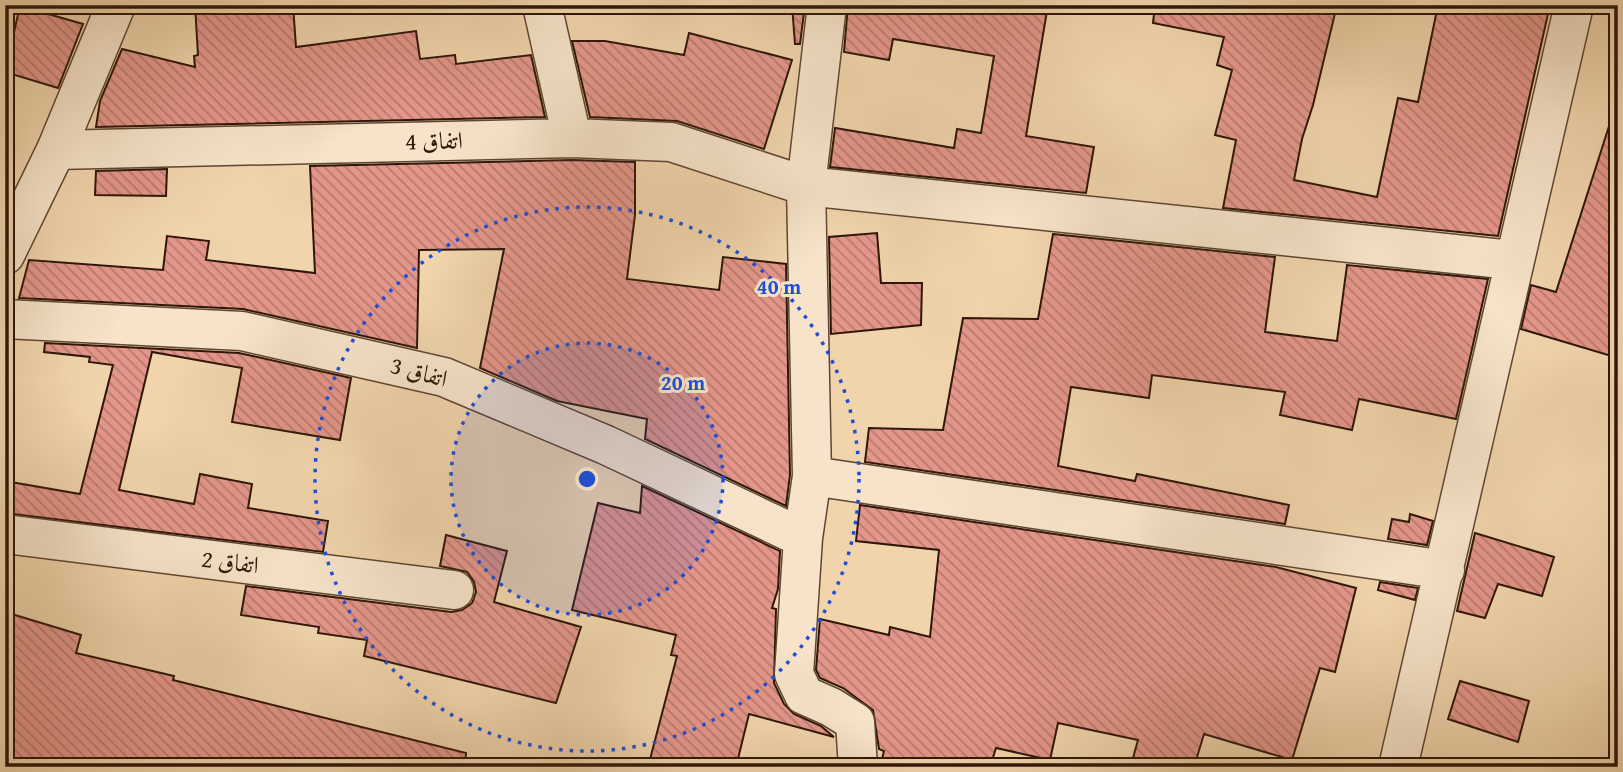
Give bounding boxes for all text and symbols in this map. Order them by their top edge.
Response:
street label: اتفاق 4 [405,122,463,159]
text: 40 m [757,271,801,302]
street label: اتفاق 3 [387,347,452,396]
text: 20 m [661,367,705,398]
centre of rings [575,467,599,491]
street label: اتفاق 2 [199,541,261,582]

